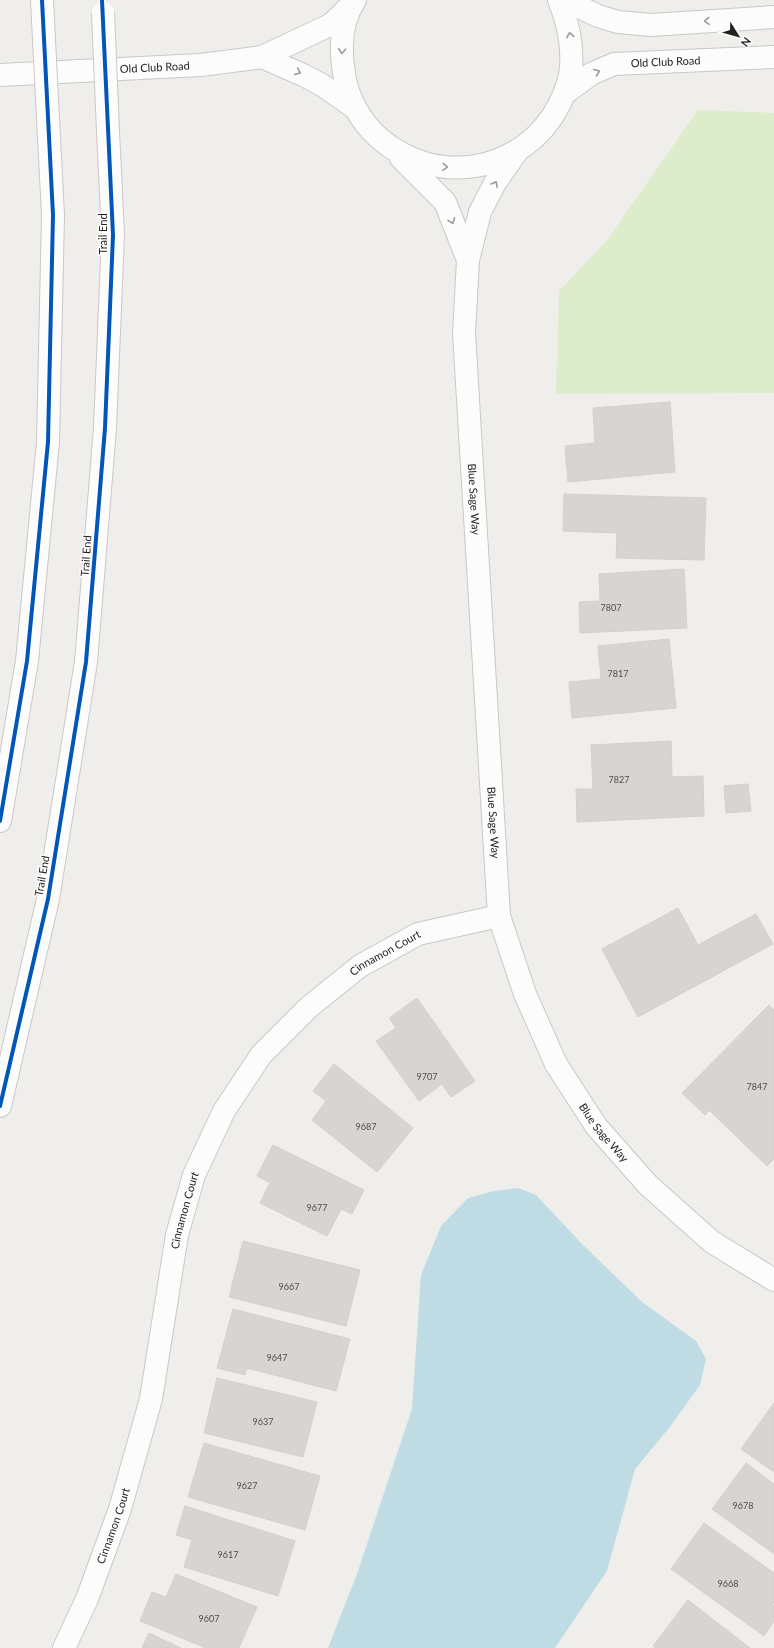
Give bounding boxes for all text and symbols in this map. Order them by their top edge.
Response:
north arrow [718,16,758,56]
one-way arrow [704,17,710,26]
one-way arrow [566,32,575,38]
text: N [739,35,754,50]
one-way arrow [338,48,346,54]
street label: Old Club Road [630,53,701,69]
street label: Old Club Road [120,59,190,75]
one-way arrow [293,67,301,75]
one-way arrow [593,68,600,76]
one-way arrow [442,163,448,172]
one-way arrow [491,181,498,188]
street label: Trail End [96,213,109,255]
one-way arrow [448,217,456,224]
street label: Blue Sage Way [466,463,483,536]
street label: Trail End [78,535,93,577]
house number: 7807 [601,602,621,613]
house number: 7817 [608,668,628,679]
house number: 7827 [609,774,629,785]
street label: Blue Sage Way [485,786,503,859]
street label: Trail End [32,854,51,897]
street label: Cinnamon Court [347,927,422,978]
house number: 9707 [417,1071,437,1082]
house number: 7847 [747,1081,767,1092]
street label: Blue Sage Way [577,1100,632,1165]
house number: 9687 [356,1121,376,1132]
street label: Cinnamon Court [168,1169,201,1250]
house number: 9677 [307,1202,327,1213]
house number: 9667 [279,1281,299,1292]
house number: 9647 [267,1352,287,1363]
house number: 9637 [253,1416,273,1427]
house number: 9627 [237,1480,257,1491]
street label: Cinnamon Court [94,1486,132,1565]
house number: 9678 [733,1500,753,1511]
house number: 9617 [218,1549,238,1560]
house number: 9668 [718,1578,738,1589]
house number: 9607 [199,1613,219,1624]

